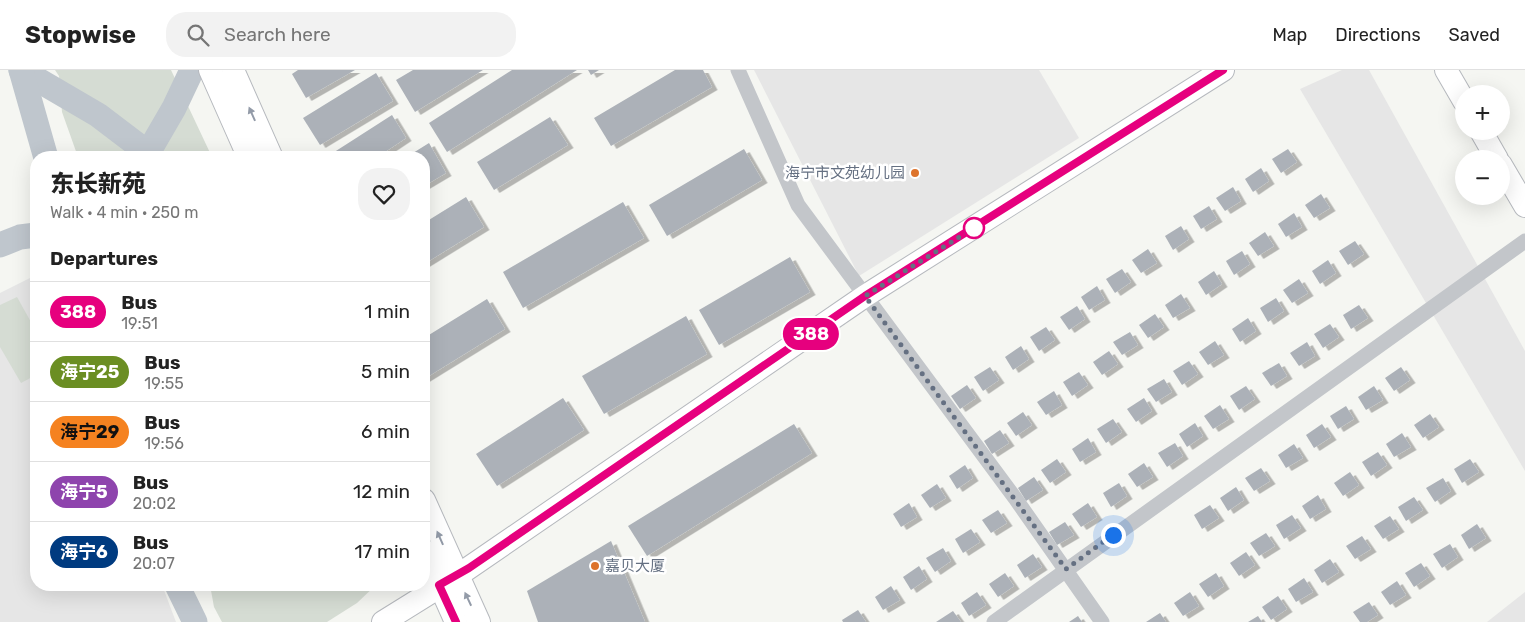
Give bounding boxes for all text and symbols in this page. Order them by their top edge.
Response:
search box [166,12,516,57]
text: Stopwise [25,21,136,49]
icon: search [184,21,212,49]
text: Search here [224,23,331,46]
text: Map [1272,24,1307,46]
text: Directions [1335,24,1421,46]
text: Saved [1449,24,1500,46]
map controls [1455,85,1510,205]
button: + [1455,85,1510,140]
one-way arrow [248,107,256,121]
button: − [1455,150,1510,205]
place label: 海宁市文苑幼儿园 [785,164,905,182]
marker: 海宁市文苑幼儿园 [909,167,921,179]
button: heart [358,168,410,220]
text: 东长新苑 [50,170,146,198]
text: Walk · 4 min · 250 m [50,203,198,222]
unlabelled marker [963,217,985,239]
text: Departures [50,247,158,270]
text: Bus [121,291,157,314]
text: 1 min [364,300,410,323]
text: 388 [60,301,96,323]
text: 19:51 [121,314,158,333]
line badge: 388 [782,318,840,350]
text: 388 [793,323,829,345]
text: Bus [144,351,180,374]
text: 5 min [361,360,410,383]
text: 海宁25 [60,361,119,383]
text: 19:55 [144,374,184,393]
text: Bus [144,411,180,434]
text: 6 min [361,420,410,443]
text: 海宁29 [60,421,119,443]
text: 19:56 [144,434,184,453]
text: Bus [133,471,169,494]
text: 12 min [353,480,410,503]
text: 海宁5 [60,481,108,503]
text: 20:02 [133,494,176,513]
your location [1101,523,1126,548]
text: Bus [133,531,169,554]
one-way arrow [436,531,444,545]
text: 17 min [354,540,410,563]
text: 海宁6 [60,541,108,563]
text: 20:07 [133,554,175,573]
place label: 嘉贝大厦 [605,557,665,575]
marker: 嘉贝大厦 [589,560,601,572]
one-way arrow [464,592,472,606]

